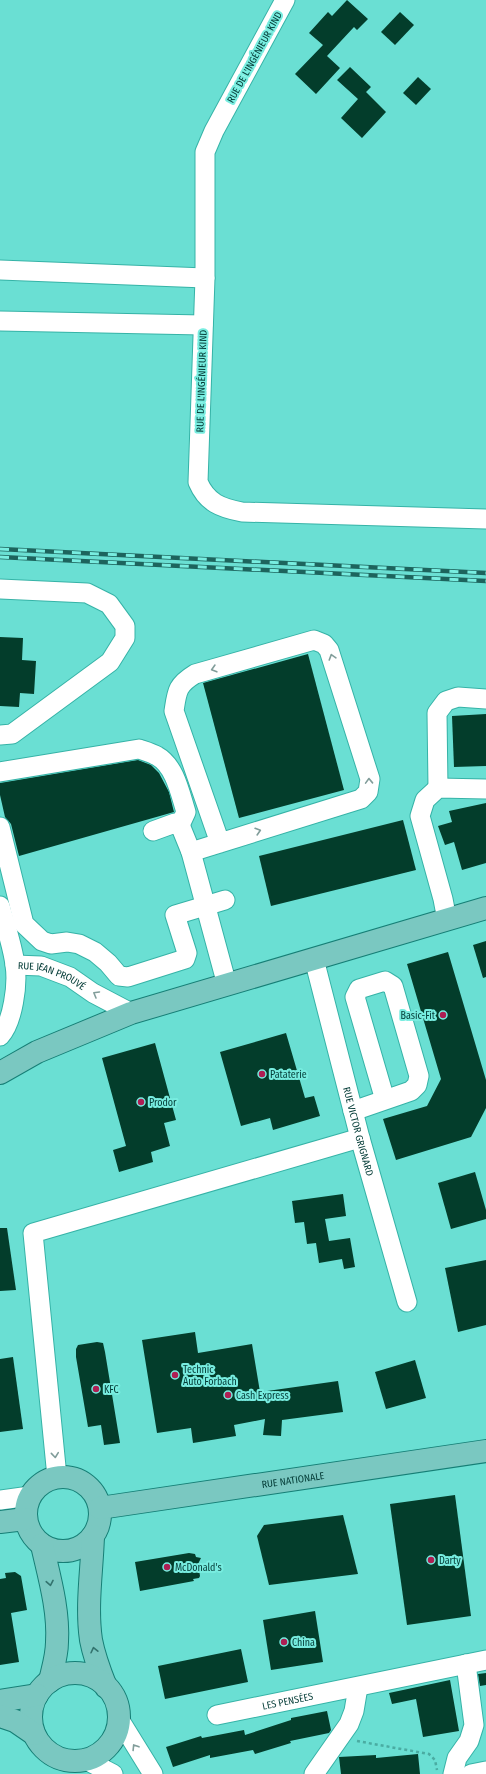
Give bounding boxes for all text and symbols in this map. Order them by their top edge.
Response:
street label: RUE DE L'INGÉNIEUR KIND [223,9,285,105]
street label: RUE DE L'INGÉNIEUR KIND [192,329,210,432]
one-way arrow [328,653,337,660]
one-way arrow [210,664,217,672]
one-way arrow [364,778,373,784]
one-way arrow [254,827,261,836]
street label: RUE JEAN PROUVÉ [18,960,89,993]
one-way arrow [93,992,100,999]
place label: Basic-Fit [401,1010,436,1022]
marker: Basic-Fit [438,1010,448,1020]
marker: Pataterie [257,1069,267,1079]
place label: Pataterie [270,1069,307,1081]
street label: RUE VICTOR GRIGNARD [340,1086,376,1178]
marker: Prodor [136,1097,146,1107]
place label: Prodor [149,1097,177,1109]
place label: Technic Auto Forbach [183,1364,237,1388]
marker: Technic Auto Forbach [170,1370,180,1380]
marker: KFC [91,1384,101,1394]
place label: KFC [104,1384,119,1396]
marker: Cash Express [223,1390,233,1400]
place label: Cash Express [236,1390,289,1402]
one-way arrow [50,1452,59,1458]
street label: RUE NATIONALE [261,1470,325,1491]
marker: Darty [426,1555,436,1565]
place label: Darty [439,1555,461,1567]
marker: McDonald's [162,1562,172,1572]
place label: McDonald's [175,1562,222,1574]
one-way arrow [45,1580,54,1587]
marker: China [279,1637,289,1647]
place label: China [292,1637,315,1649]
one-way arrow [90,1647,98,1653]
street label: LES PENSÉES [261,1690,314,1713]
one-way arrow [133,1744,140,1751]

